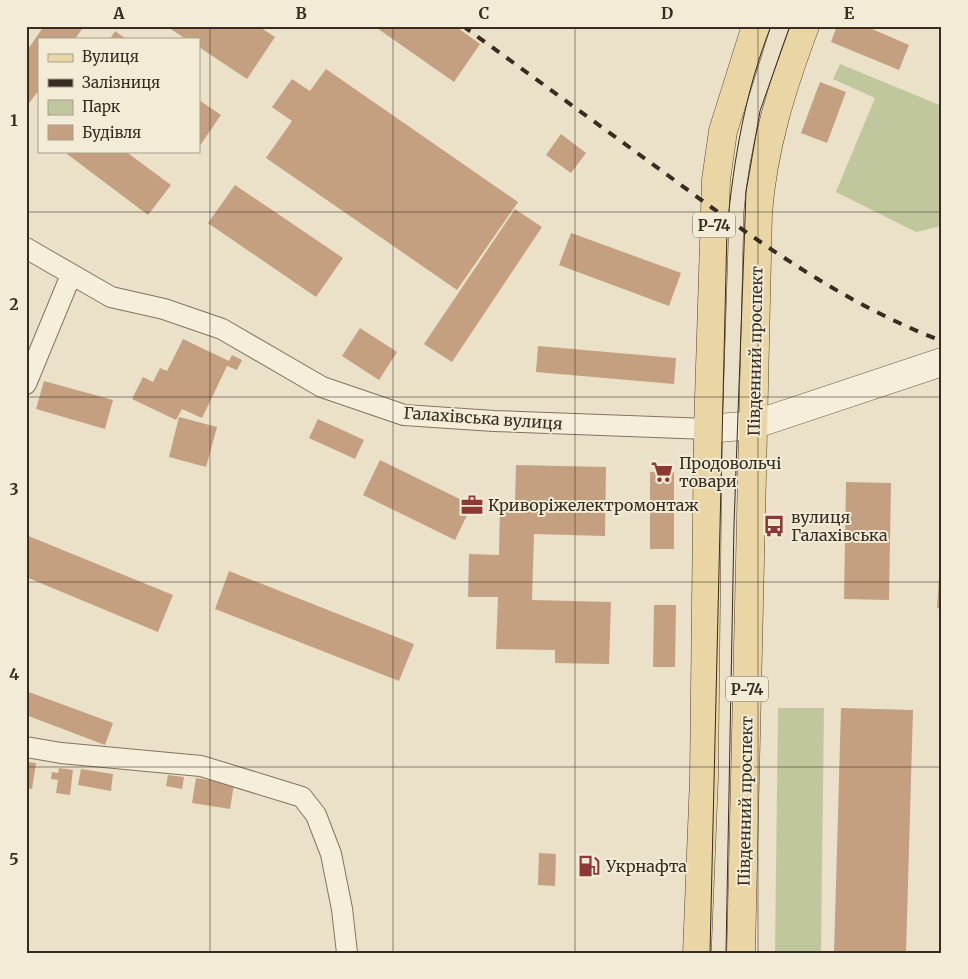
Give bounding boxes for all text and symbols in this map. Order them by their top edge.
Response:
text: A [112,3,125,23]
text: B [295,3,307,23]
text: C [479,3,489,23]
text: D [661,3,673,23]
text: E [844,3,855,23]
legend [38,38,200,152]
text: Вулиця [82,47,139,66]
text: Залізниця [82,73,160,92]
text: Парк [82,97,121,116]
text: 1 [10,110,18,130]
text: Будівля [82,123,141,142]
road number: Р-74 [693,212,735,238]
street label: Південний проспект [744,265,766,436]
text: 2 [9,294,19,314]
street label: Галахівська вулиця [403,402,563,434]
place label: Продовольчі товари [679,453,781,491]
supermarket icon: Продовольчі товари [649,459,675,485]
text: 3 [9,479,19,499]
office icon: Криворіжелектромонтаж [459,492,485,518]
place label: Криворіжелектромонтаж [488,495,699,515]
place label: вулиця Галахівська [791,507,888,545]
bus stop icon: вулиця Галахівська [761,513,787,539]
text: 4 [9,664,19,684]
road number: Р-74 [726,676,768,702]
street label: Південний проспект [734,715,756,886]
text: 5 [9,849,19,869]
fuel station icon: Укрнафта [576,853,602,879]
place label: Укрнафта [605,856,687,876]

